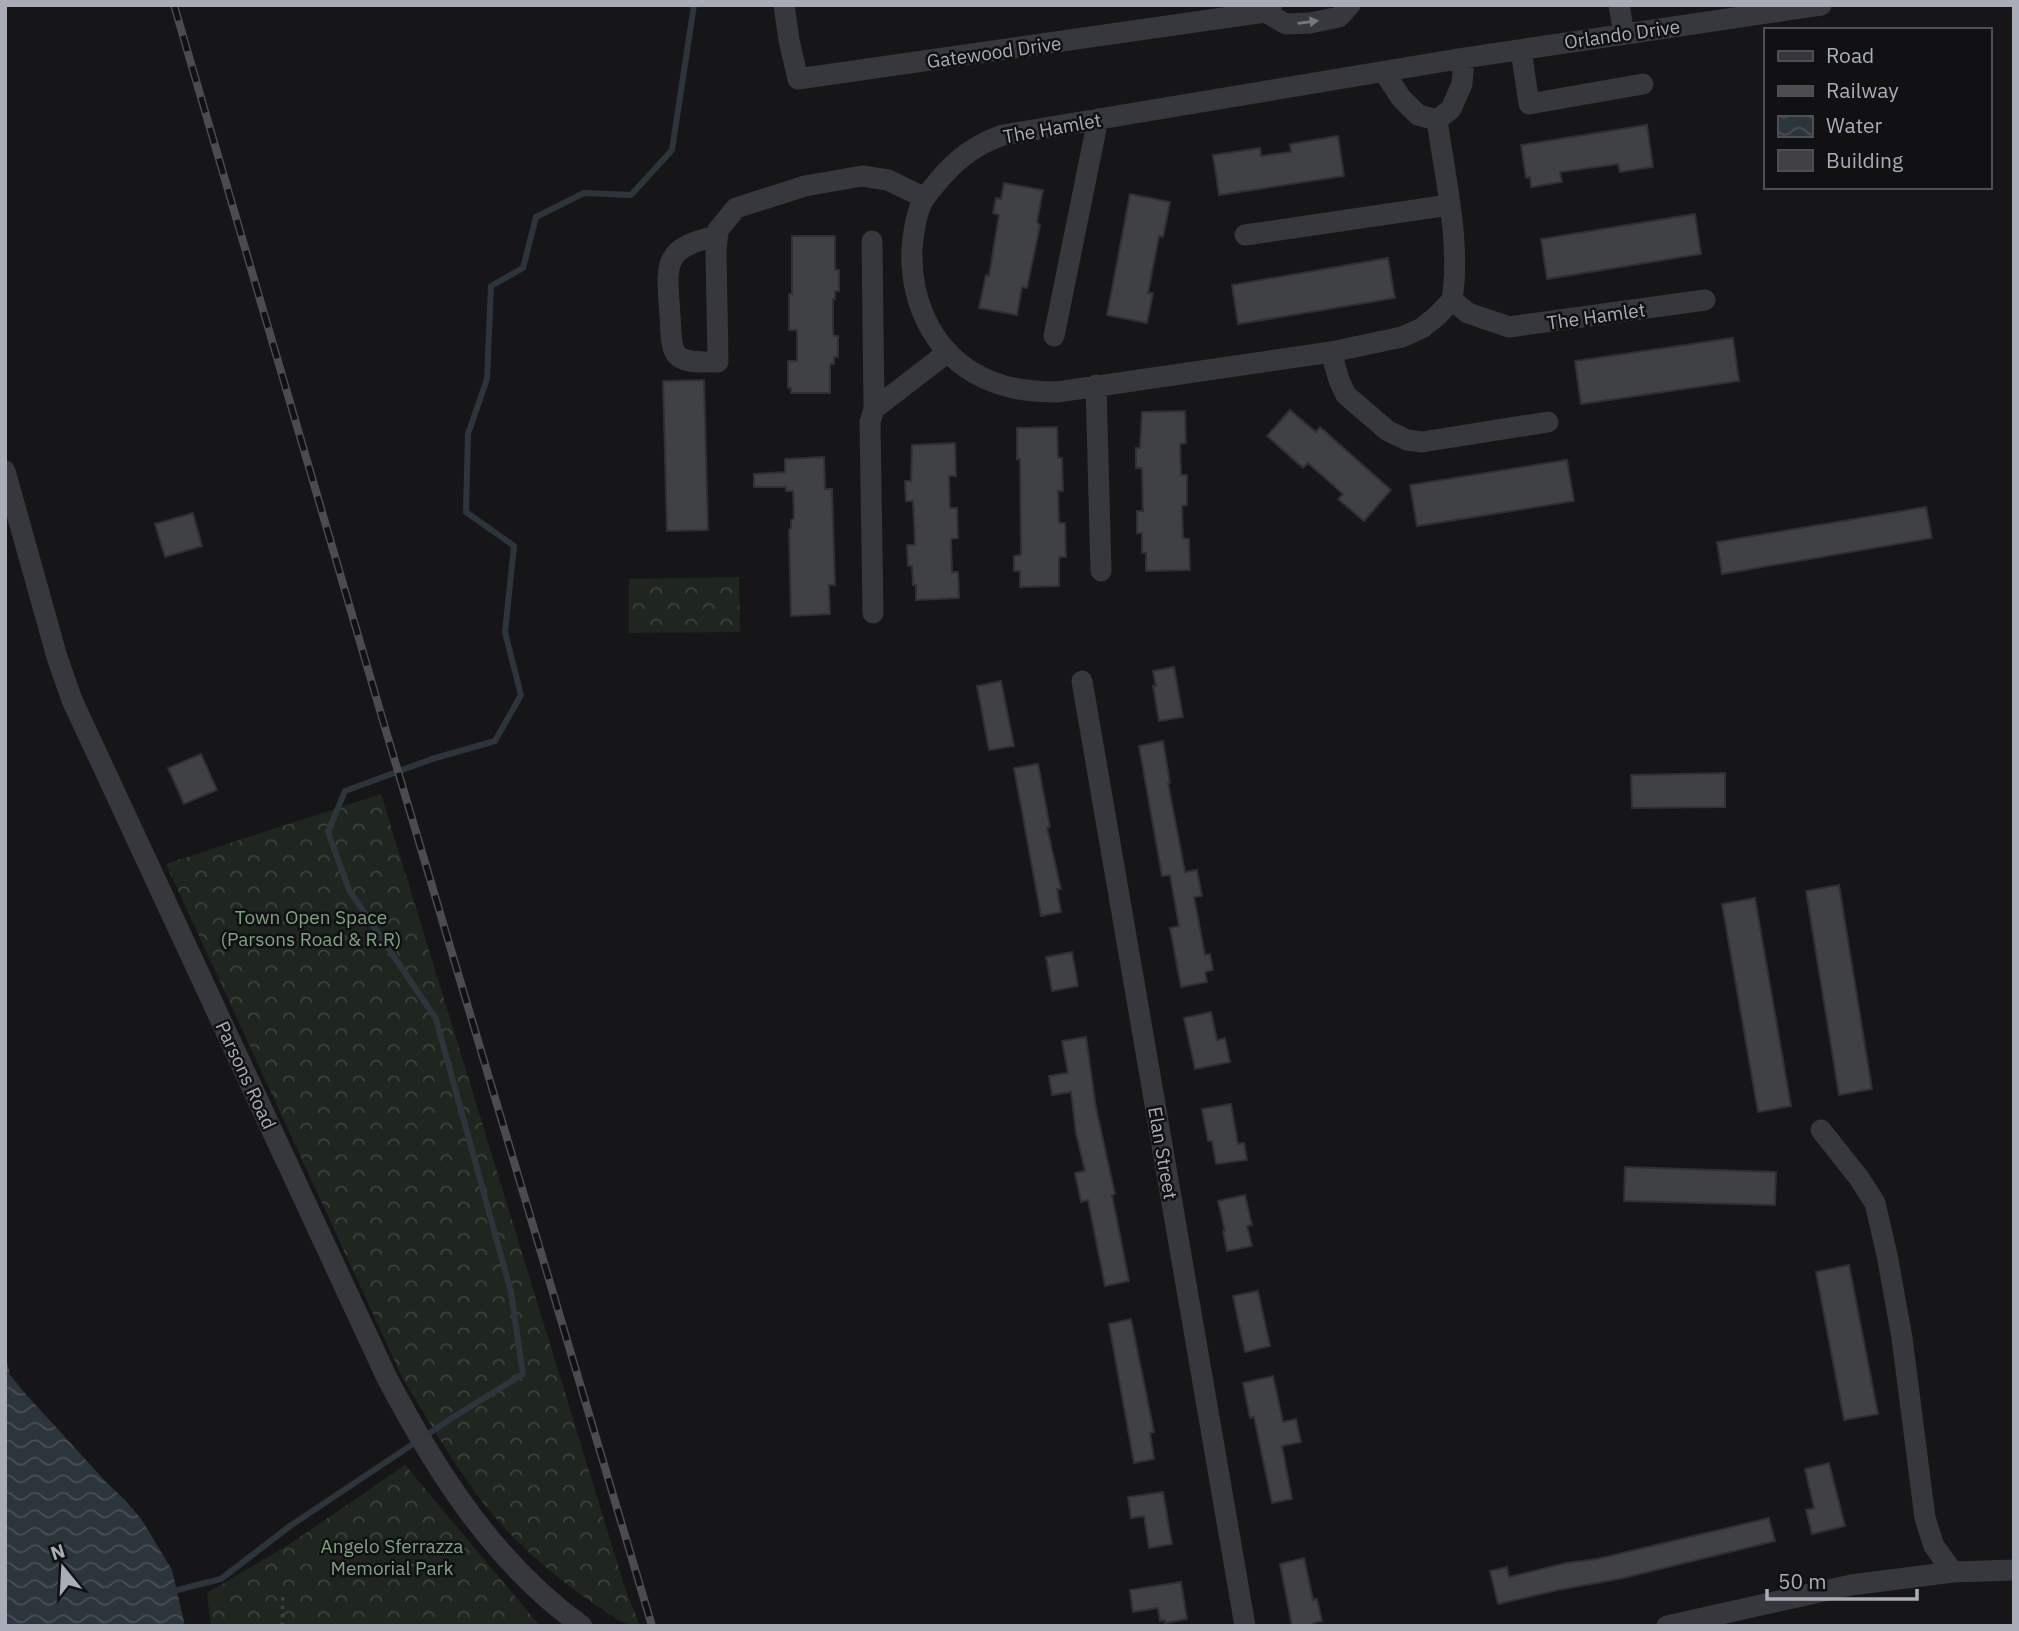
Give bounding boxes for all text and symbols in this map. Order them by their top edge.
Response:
street label: Orlando Drive [1563,14,1681,54]
one-way arrow [1297,17,1319,28]
legend [1764,28,1991,189]
street label: Gatewood Drive [925,31,1063,73]
text: Road [1826,41,1874,69]
text: Railway [1826,76,1899,104]
street label: The Hamlet [1001,108,1103,148]
text: Water [1826,111,1883,139]
text: Building [1826,146,1903,174]
street label: The Hamlet [1545,297,1647,335]
park label: Town Open Space (Parsons Road & R.R) [221,905,401,951]
street label: Parsons Road [210,1017,282,1133]
street label: Elan Street [1143,1105,1183,1201]
north arrow [28,1533,98,1603]
park label: Angelo Sferrazza Memorial Park [321,1534,463,1580]
text: N [47,1538,68,1565]
scale bar [1767,1558,1918,1602]
text: 50 m [1778,1567,1827,1595]

